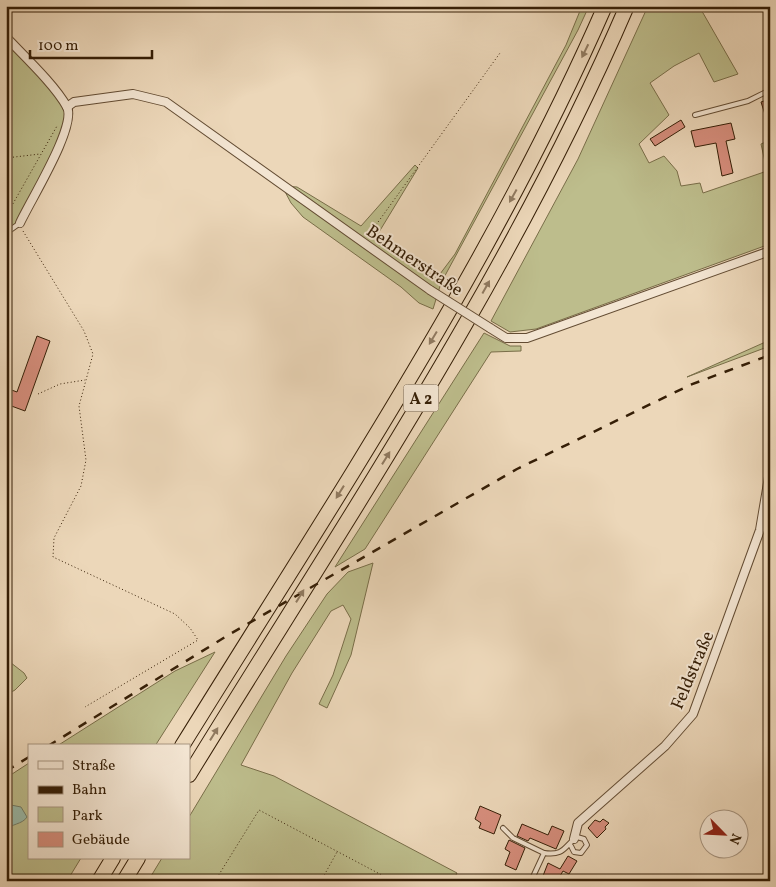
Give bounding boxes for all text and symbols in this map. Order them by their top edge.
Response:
scale bar [30,28,152,60]
text: 100 m [38,36,78,57]
one-way arrow [581,44,589,58]
one-way arrow [508,190,517,203]
street label: Behmerstraße [361,219,468,303]
one-way arrow [482,280,490,295]
one-way arrow [428,331,437,344]
road number: A 2 [404,384,438,412]
one-way arrow [381,451,390,464]
one-way arrow [335,485,344,499]
one-way arrow [296,589,305,602]
street label: Feldstraße [666,627,721,714]
one-way arrow [210,727,219,740]
legend [28,744,190,860]
text: Straße [72,756,115,777]
text: Bahn [72,780,107,801]
text: Park [72,806,103,827]
north arrow [698,810,748,860]
text: Gebäude [72,830,130,851]
text: N [724,830,745,847]

